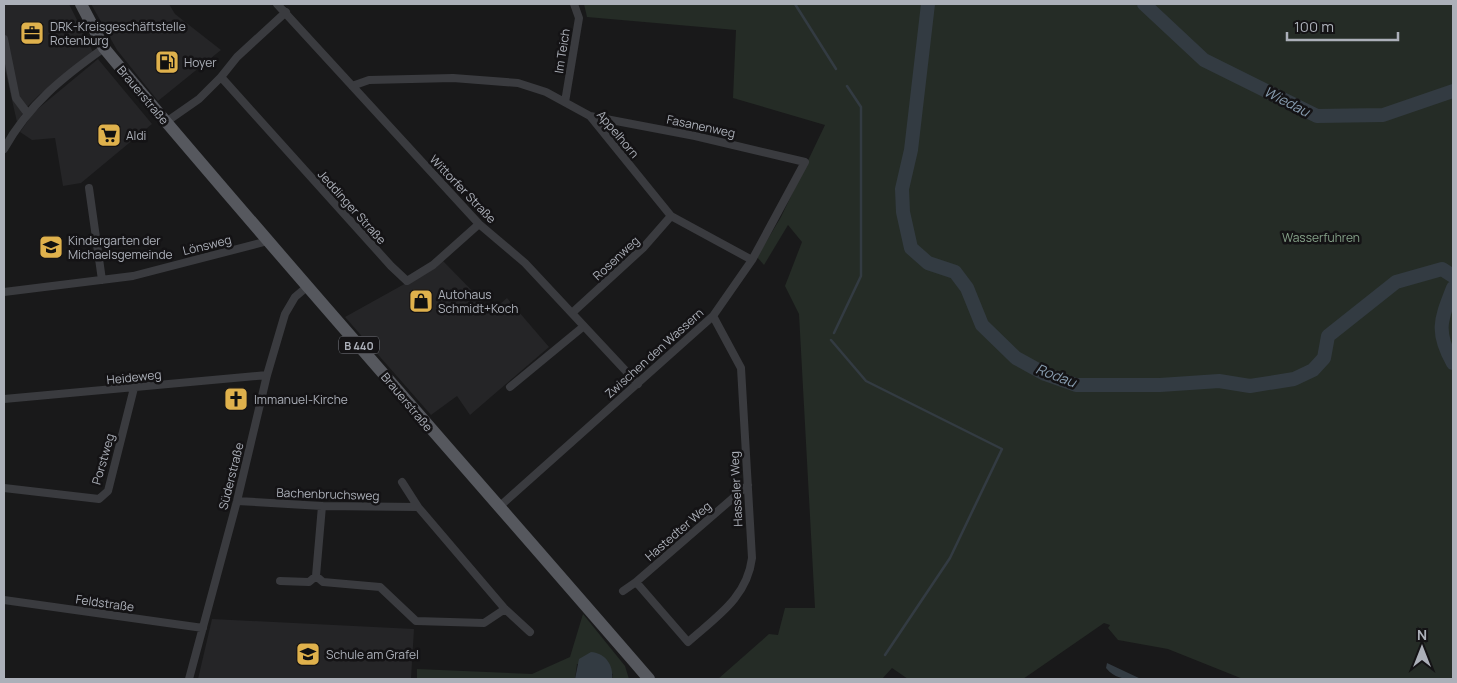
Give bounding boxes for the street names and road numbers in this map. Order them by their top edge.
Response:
street label: Im Teich [550,27,574,75]
street label: Brauerstraße [113,62,173,128]
street label: Appelhorn [593,107,643,161]
street label: Fasanenweg [665,110,737,142]
street label: Wittorfer Straße [426,151,500,227]
street label: Jeddinger Straße [314,166,390,248]
street label: Lönsweg [181,231,233,259]
street label: Rosenweg [589,232,643,284]
street label: Zwischen den Wassern [601,304,707,402]
road number: B 440 [339,336,379,354]
street label: Heideweg [106,366,162,388]
street label: Brauerstraße [377,369,437,435]
street label: Porstweg [88,431,118,487]
street label: Süderstraße [214,441,248,511]
street label: Hasseler Weg [726,451,746,527]
street label: Bachenbruchsweg [276,484,380,504]
street label: Hastedter Weg [641,497,715,565]
street label: Feldstraße [75,590,135,616]

